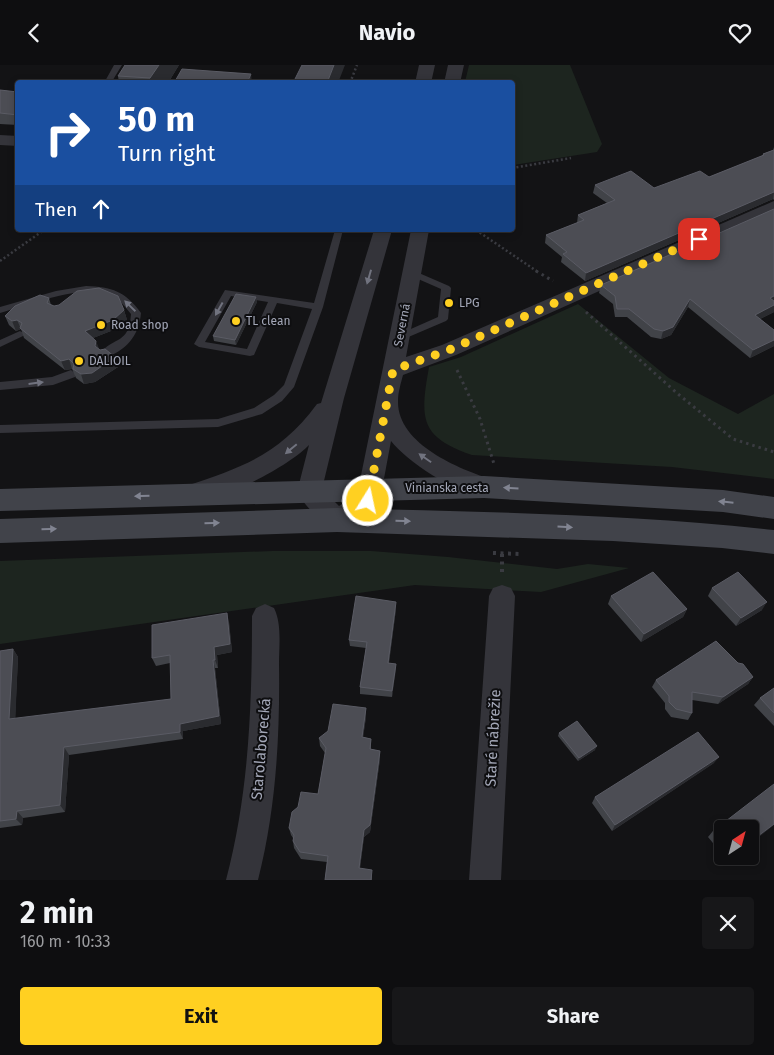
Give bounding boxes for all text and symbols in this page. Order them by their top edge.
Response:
icon: back [20,19,48,47]
text: Navio [359,19,415,46]
icon: heart [726,19,754,47]
text: 50 m [118,98,195,140]
icon: right [35,100,100,165]
text: Turn right [118,140,215,167]
icon: ahead [87,195,115,223]
text: Then [35,198,77,221]
pin [678,218,720,260]
icon: arrive [685,225,713,253]
one-way arrow [364,269,372,284]
place label: LPG [459,296,480,310]
marker: LPG [443,297,455,309]
one-way arrow [124,301,136,313]
one-way arrow [214,302,223,315]
street label: Severná [391,302,413,348]
place label: TL clean [246,314,291,328]
marker: TL clean [230,315,242,327]
place label: Road shop [111,318,169,332]
marker: Road shop [95,319,107,331]
place label: DALIOIL [89,354,131,368]
marker: DALIOIL [73,355,85,367]
one-way arrow [28,379,44,387]
one-way arrow [285,443,298,454]
one-way arrow [418,454,432,463]
position arrow [341,474,393,526]
street label: Vinianska cesta [405,481,489,495]
one-way arrow [503,484,519,492]
one-way arrow [133,492,149,500]
one-way arrow [717,498,733,506]
one-way arrow [395,518,411,526]
one-way arrow [204,519,220,527]
one-way arrow [557,523,573,531]
one-way arrow [41,525,57,533]
street label: Staré nábrežie [481,689,505,787]
street label: Starolaborecká [248,697,274,801]
north arrow [714,820,759,865]
map controls [714,820,759,865]
text: 2 min [20,895,94,931]
button: close [702,897,754,949]
text: 160 m · 10:33 [20,932,110,951]
button: Exit [20,987,382,1045]
button: Share [392,987,754,1045]

